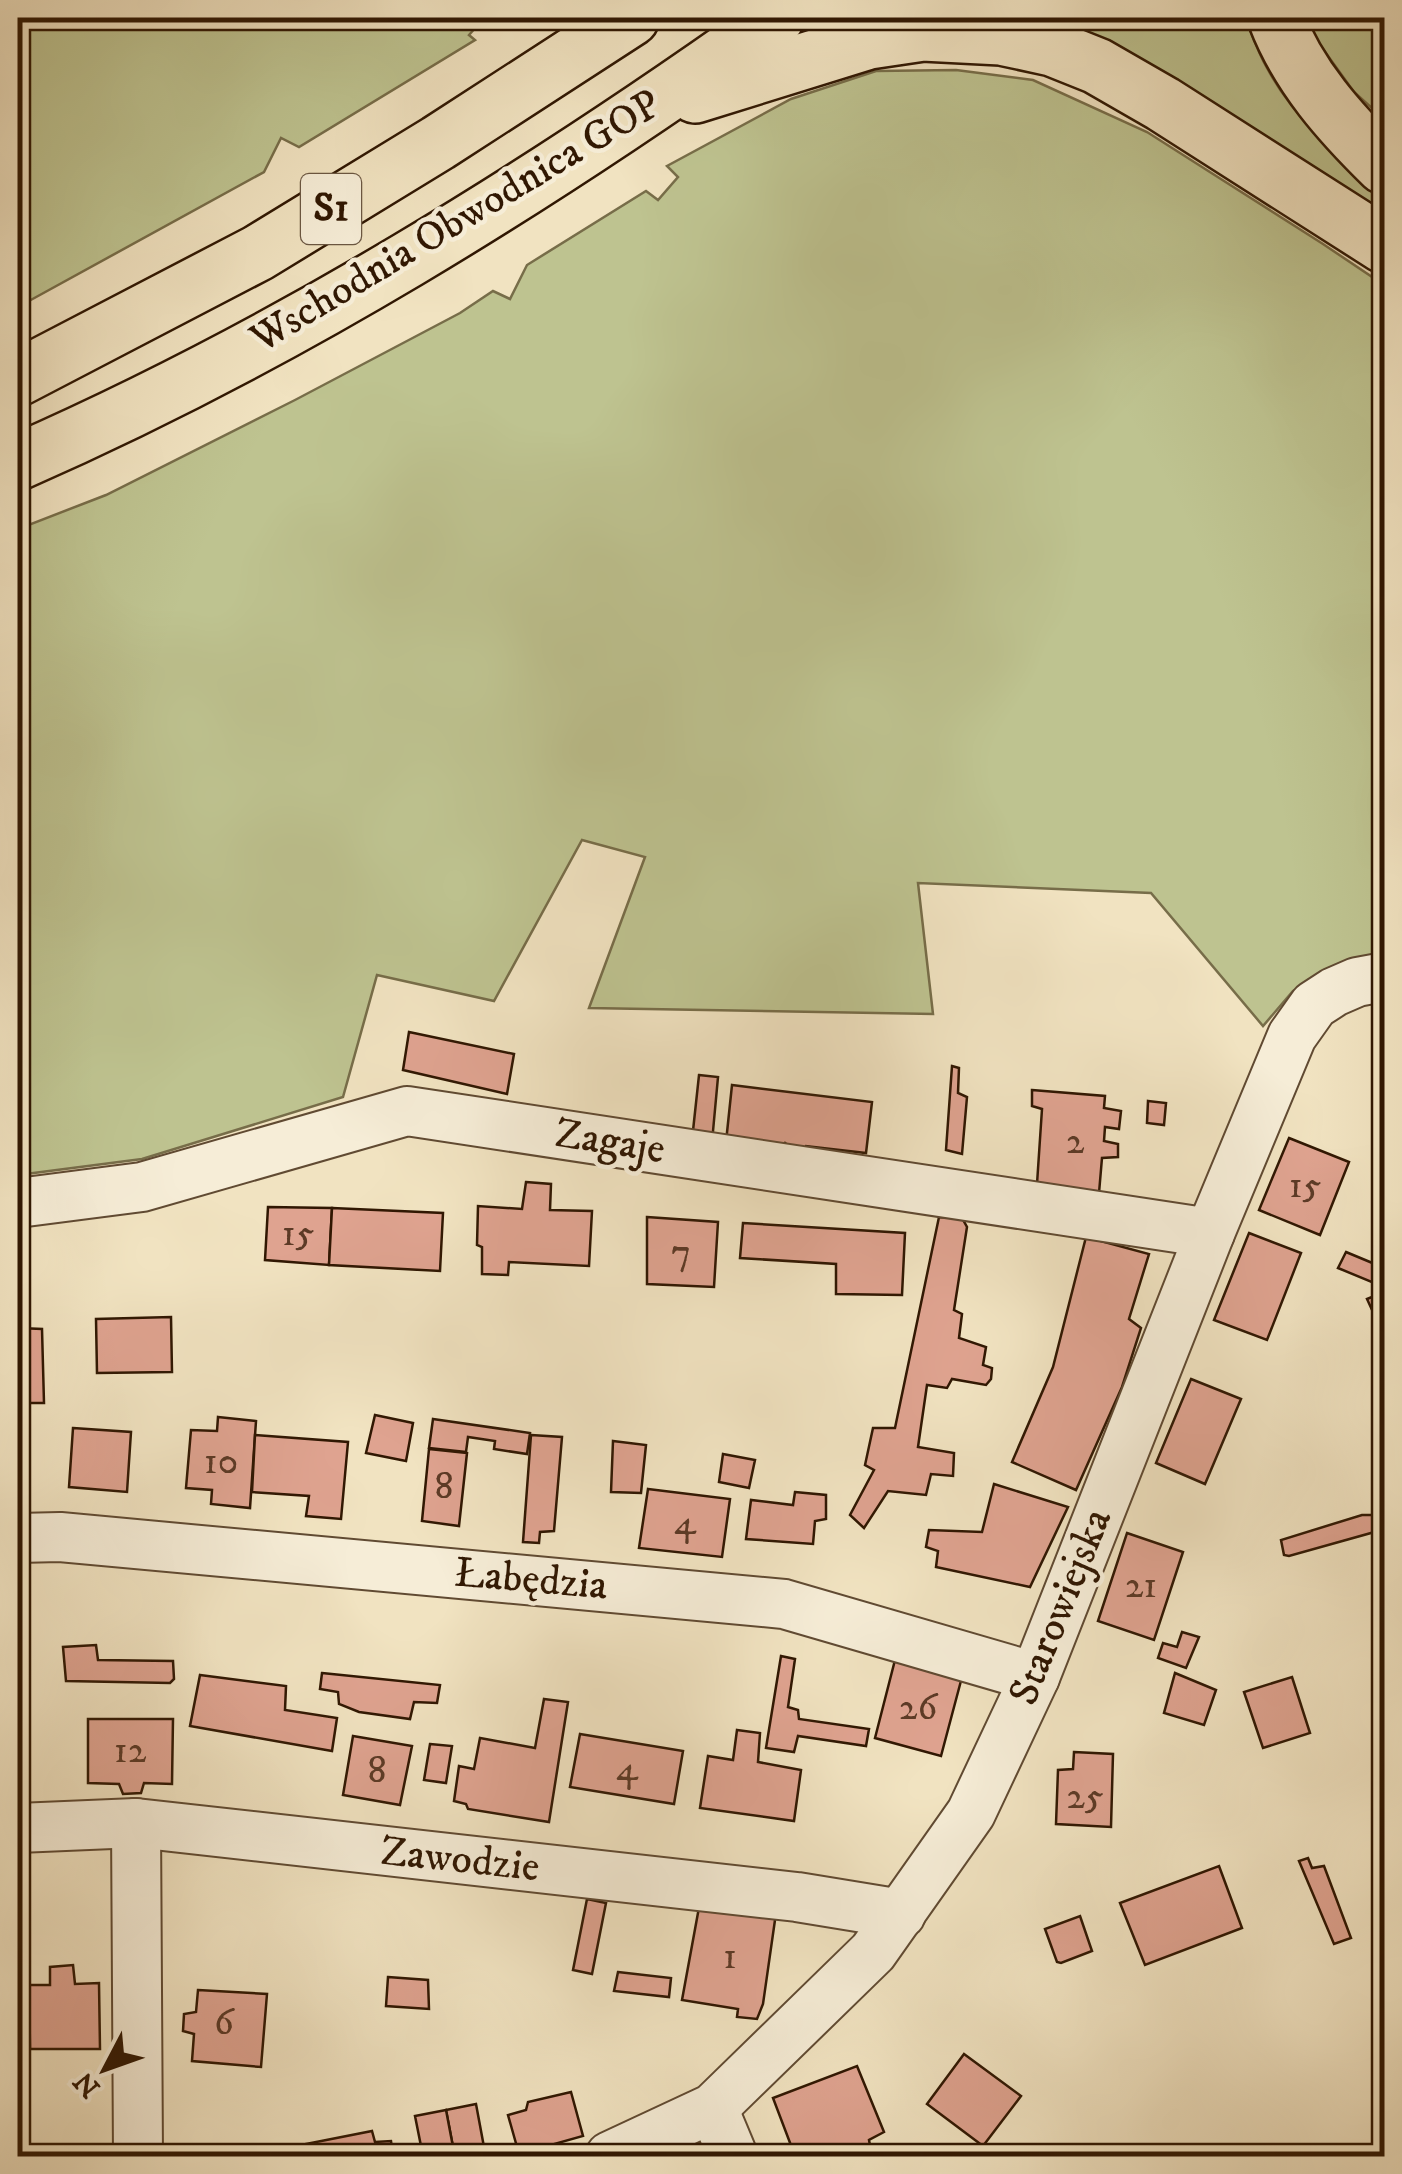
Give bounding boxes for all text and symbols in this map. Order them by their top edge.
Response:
street label: Wschodnia Obwodnica GOP [240,79,671,366]
road number: S1 [301,174,361,244]
street label: Zagaje [551,1108,669,1176]
house number: 2 [1066,1118,1085,1166]
house number: 15 [1289,1162,1321,1210]
house number: 15 [282,1210,314,1258]
house number: 7 [671,1229,691,1277]
house number: 10 [204,1438,238,1486]
house number: 8 [434,1463,454,1511]
house number: 4 [674,1499,697,1547]
street label: Starowiejska [998,1501,1124,1713]
street label: Łabędzia [453,1547,610,1613]
house number: 21 [1125,1562,1157,1610]
house number: 26 [899,1684,938,1732]
house number: 12 [114,1727,147,1775]
house number: 4 [616,1745,639,1793]
house number: 8 [367,1747,387,1795]
house number: 25 [1066,1773,1104,1821]
street label: Zawodzie [378,1826,542,1894]
house number: 1 [723,1933,737,1981]
house number: 6 [214,1999,235,2047]
north arrow [55,2019,155,2119]
text: N [67,2064,108,2105]

